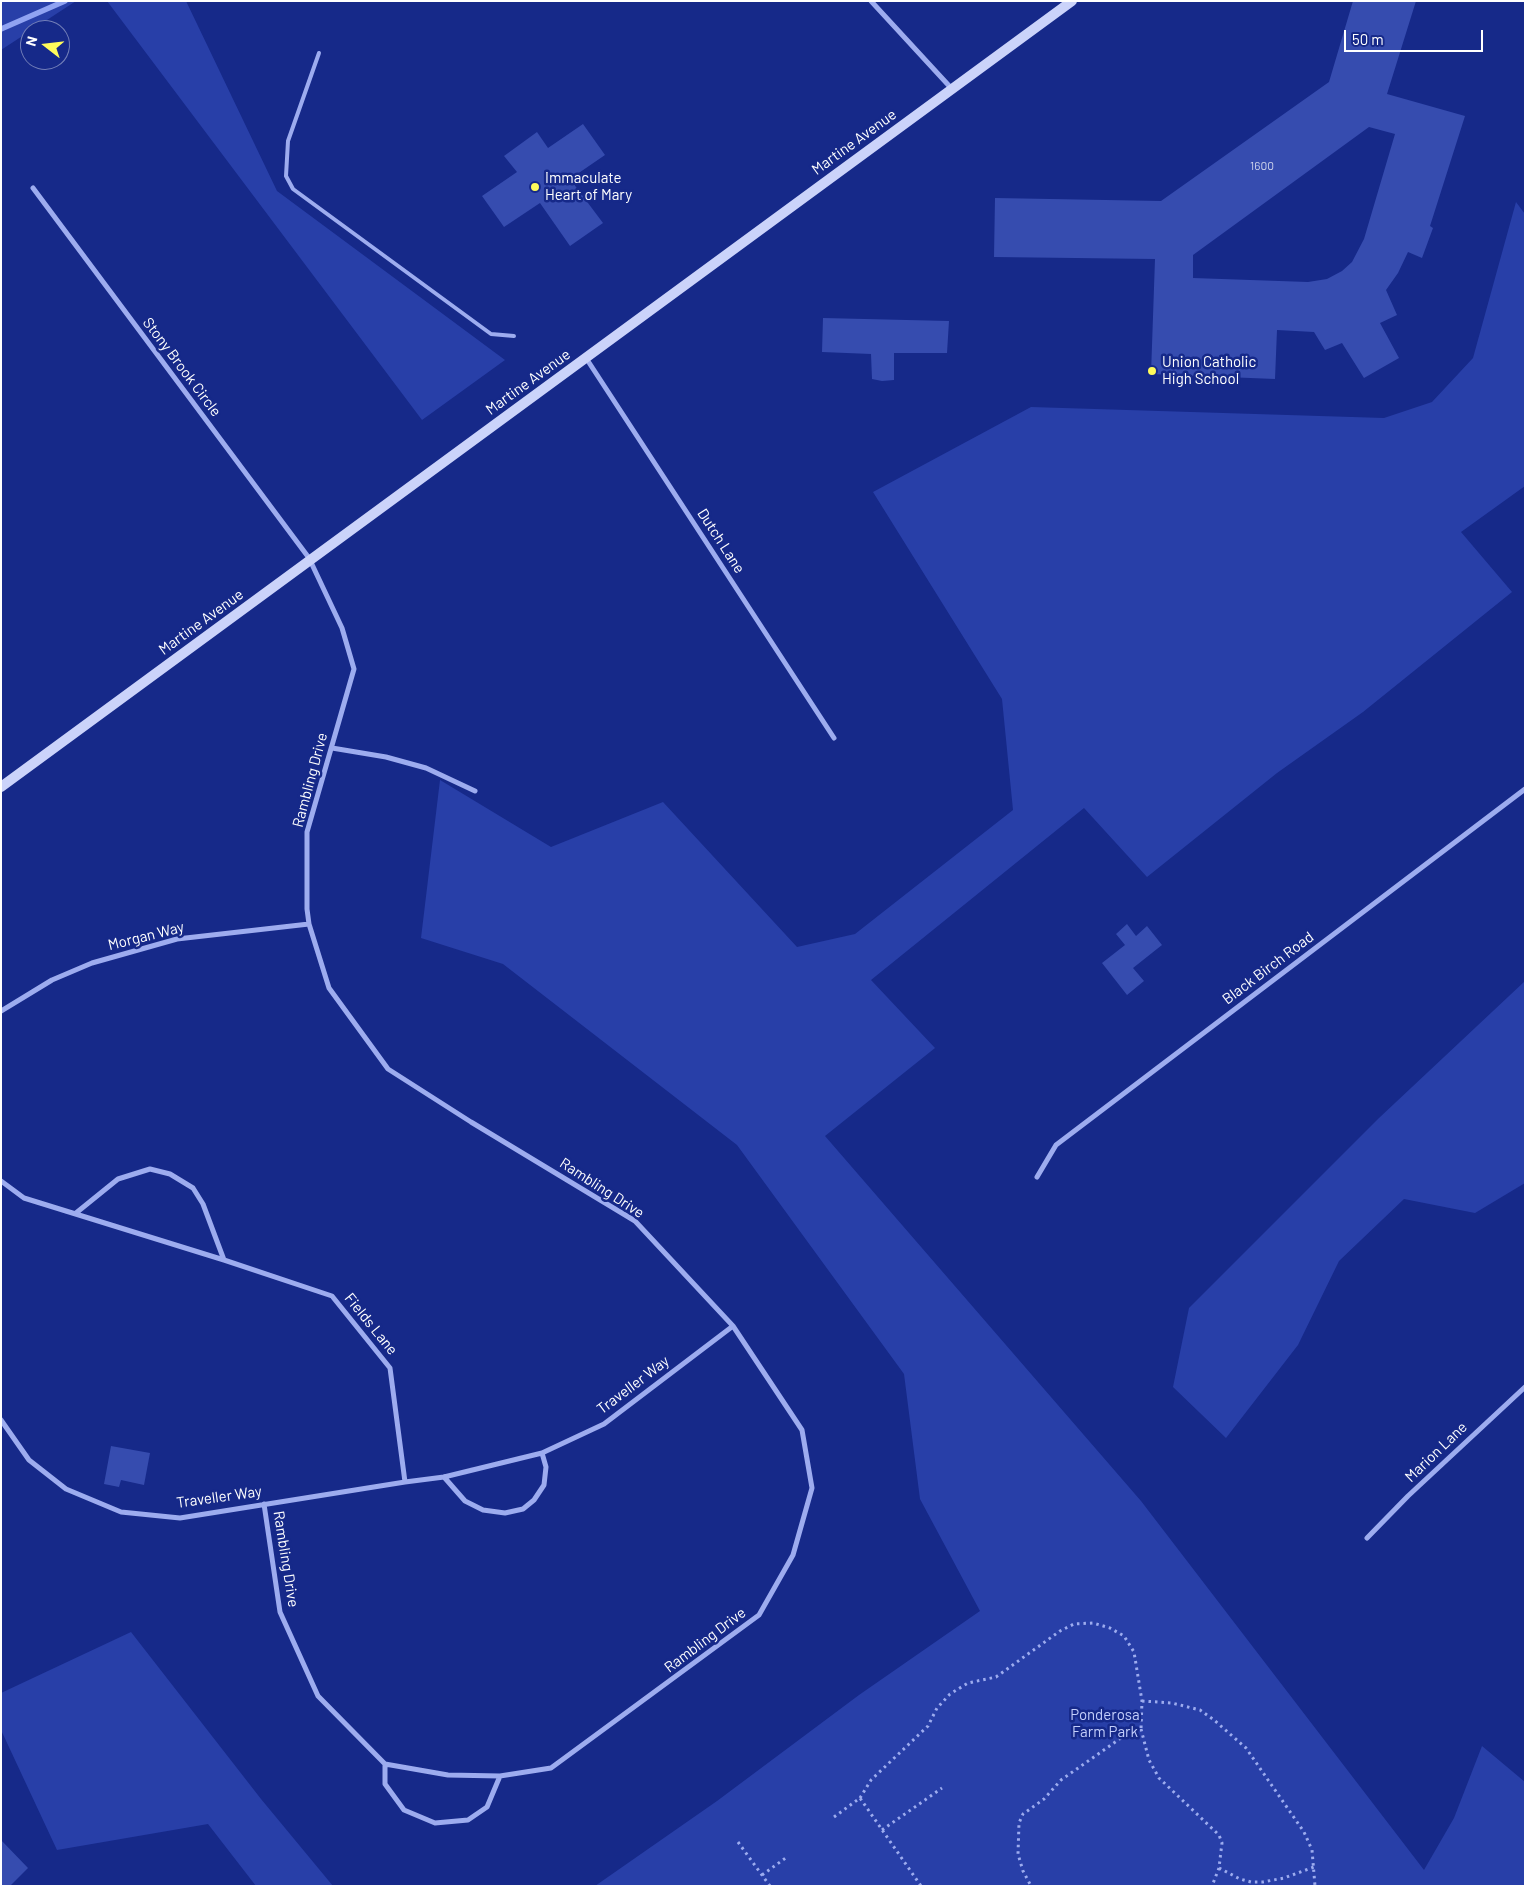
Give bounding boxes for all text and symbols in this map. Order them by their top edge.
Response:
north arrow [20,20,70,70]
scale bar [1346,20,1485,52]
text: 50 m [1352,30,1384,48]
text: N [22,34,41,48]
street label: Martine Avenue [808,105,900,179]
house number: 1600 [1250,159,1274,173]
place label: Immaculate Heart of Mary [545,169,632,204]
marker: Immaculate Heart of Mary [529,181,541,193]
street label: Stony Brook Circle [139,314,225,420]
street label: Martine Avenue [482,345,574,419]
place label: Union Catholic High School [1162,353,1256,388]
marker: Union Catholic High School [1146,365,1158,377]
street label: Dutch Lane [693,505,749,577]
street label: Martine Avenue [155,585,247,659]
street label: Rambling Drive [289,731,331,829]
street label: Morgan Way [106,918,186,954]
street label: Black Birch Road [1219,928,1317,1008]
street label: Rambling Drive [556,1154,648,1222]
street label: Fields Lane [341,1289,401,1359]
street label: Traveller Way [593,1352,673,1418]
street label: Marion Lane [1401,1418,1471,1486]
street label: Traveller Way [175,1482,263,1512]
street label: Rambling Drive [270,1510,302,1608]
street label: Rambling Drive [661,1604,749,1676]
park label: Ponderosa Farm Park [1070,1706,1140,1741]

